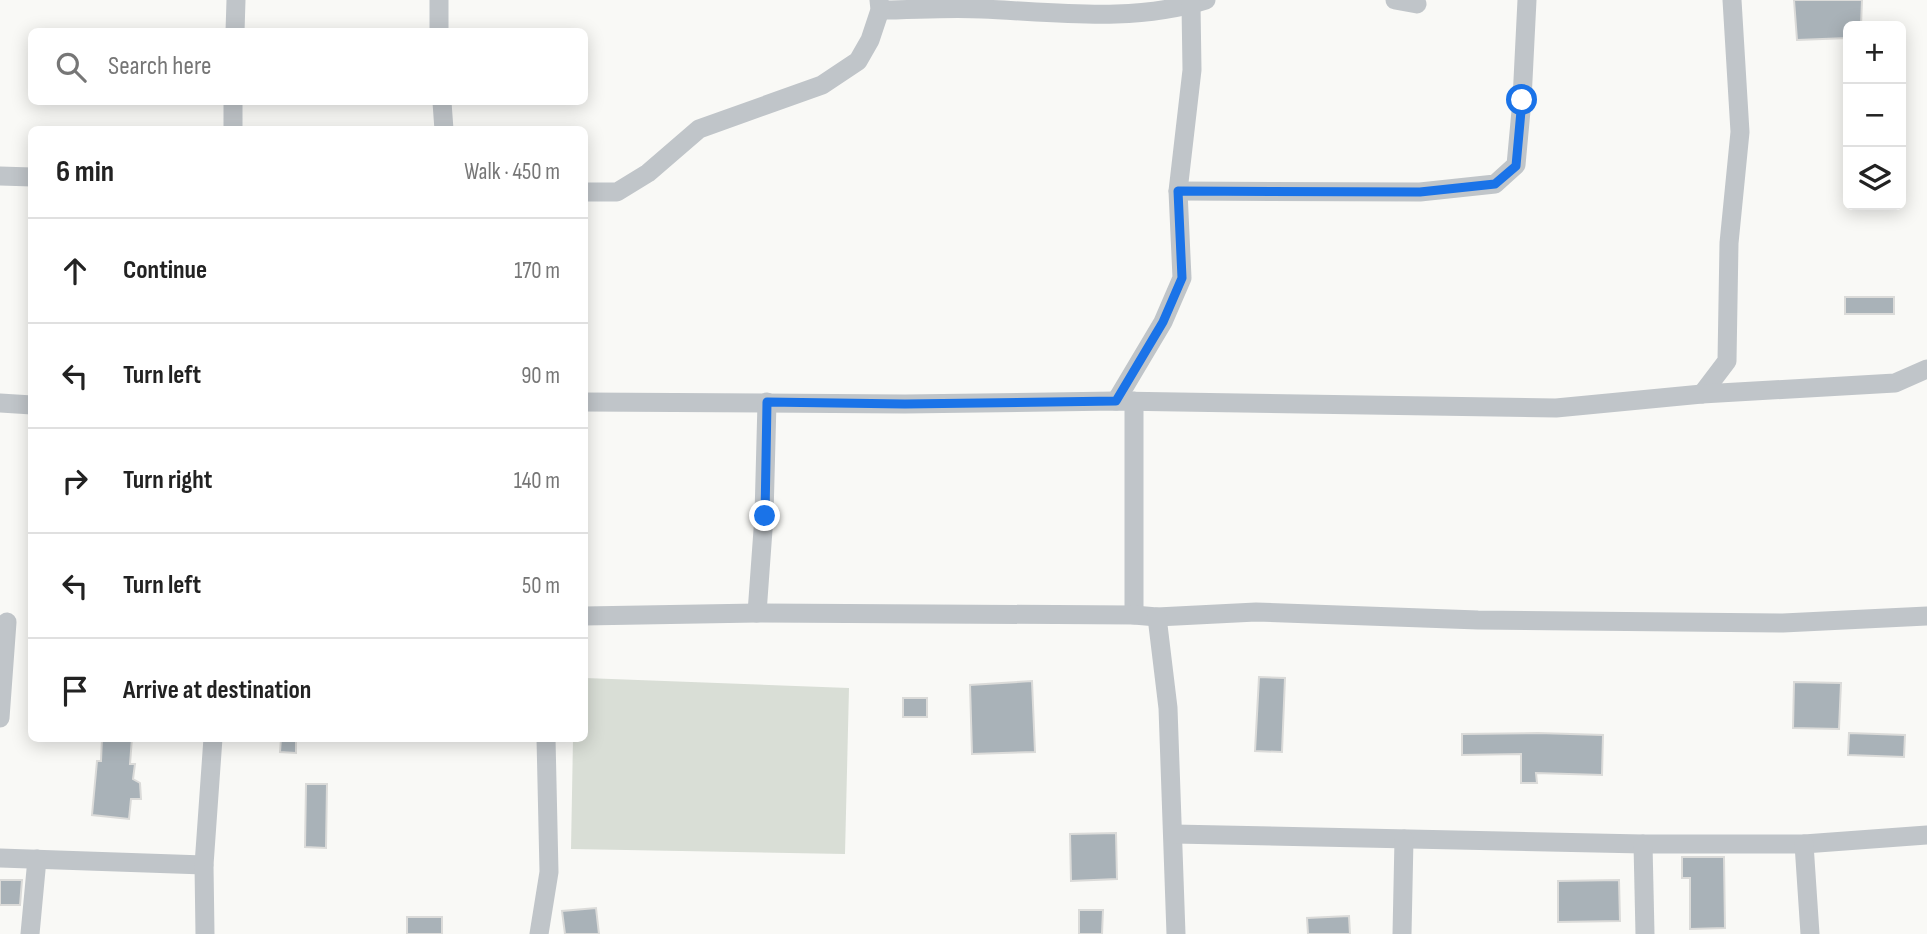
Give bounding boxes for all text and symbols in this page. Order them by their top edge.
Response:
map controls [1843,21,1906,210]
button: + [1843,21,1906,84]
search box [28,28,588,105]
icon: search [52,48,90,86]
text: Search here [108,51,211,82]
route start [1506,84,1537,115]
button: − [1843,84,1906,147]
button: layers [1843,147,1906,210]
text: 6 min [56,154,114,190]
text: Walk · 450 m [464,158,560,186]
icon: ahead [56,252,94,290]
text: Continue [123,255,207,286]
text: 170 m [514,257,560,285]
icon: left [56,357,94,395]
text: Turn left [123,360,201,391]
text: 90 m [521,362,560,390]
icon: right [56,462,94,500]
text: Turn right [123,465,212,496]
text: 140 m [514,467,560,495]
route end [749,500,780,531]
icon: left [56,567,94,605]
text: Turn left [123,570,201,601]
text: 50 m [522,572,560,600]
icon: arrive [56,672,94,710]
text: Arrive at destination [123,675,311,706]

